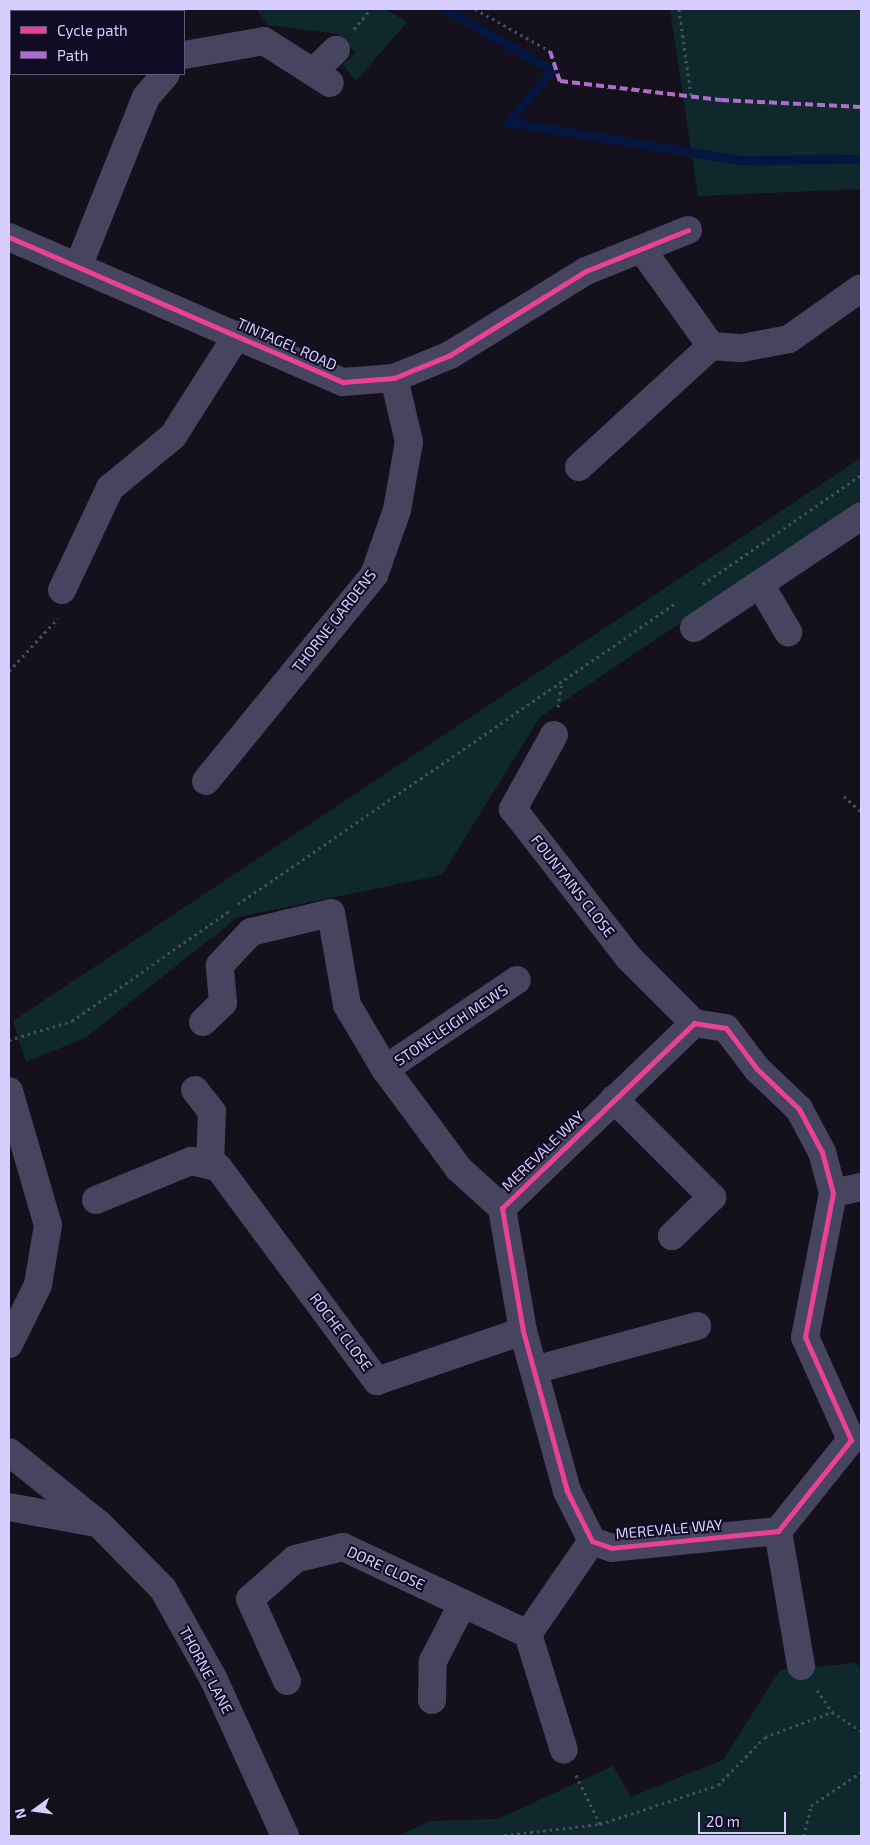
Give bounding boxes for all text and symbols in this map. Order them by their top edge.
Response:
legend [10,10,185,75]
text: Cycle path [57,21,128,39]
text: Path [57,46,88,64]
street label: TINTAGEL ROAD [234,314,340,374]
street label: THORNE GARDENS [288,566,380,676]
street label: FOUNTAINS CLOSE [527,831,619,941]
street label: STONELEIGH MEWS [391,980,511,1070]
street label: MEREVALE WAY [498,1107,588,1195]
street label: ROCHE CLOSE [306,1290,376,1374]
street label: MEREVALE WAY [615,1515,723,1543]
street label: DORE CLOSE [344,1542,428,1594]
street label: THORNE LANE [175,1623,237,1717]
north arrow [10,1785,60,1835]
scale bar [700,1802,788,1834]
text: N [10,1807,29,1821]
text: 20 m [706,1812,740,1830]

